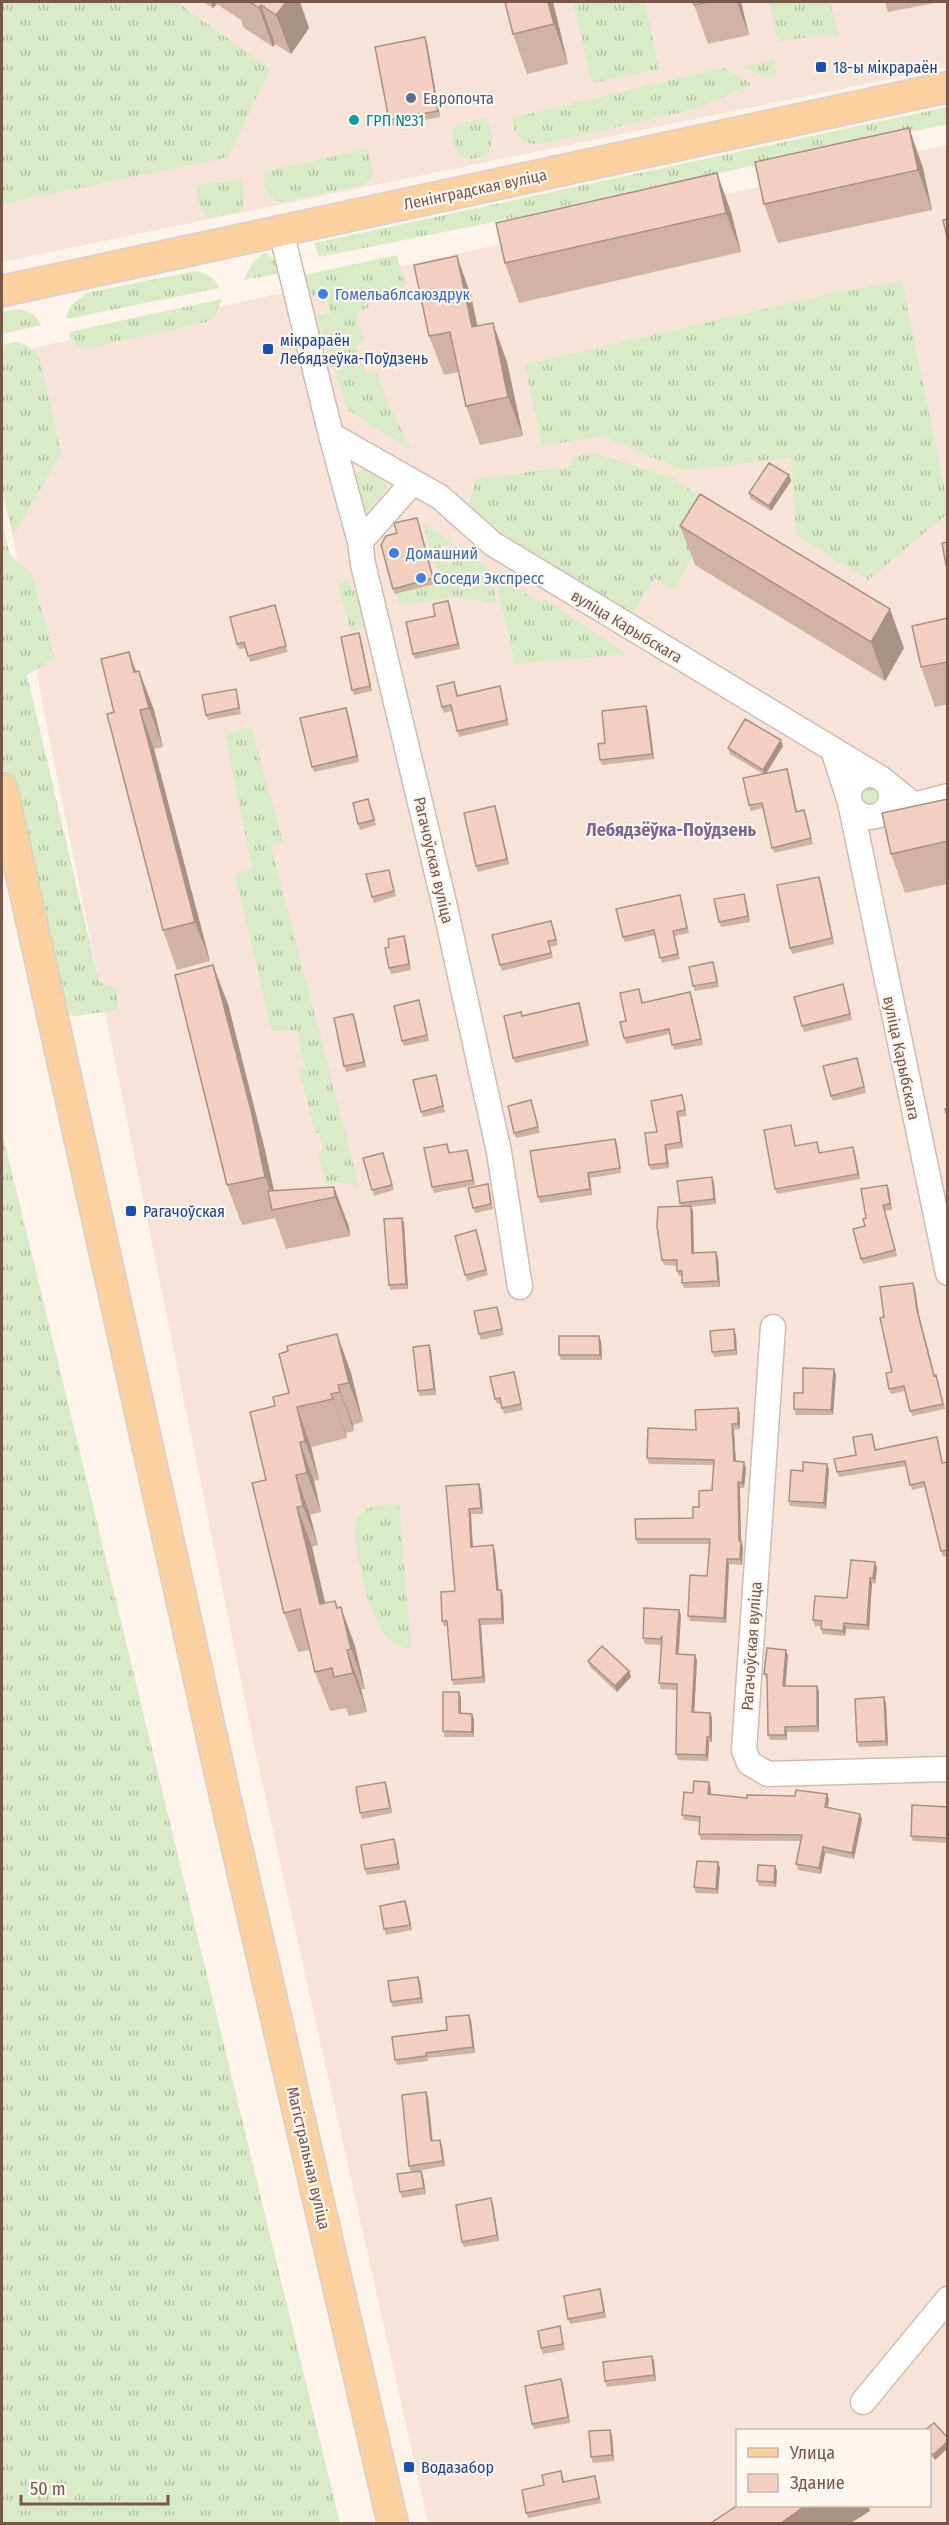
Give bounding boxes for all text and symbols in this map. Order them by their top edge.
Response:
place label: 18-ы мікрараён [833,58,938,77]
marker: 18-ы мікрараён [814,60,828,74]
place label: Европочта [423,89,494,108]
marker: Европочта [404,91,418,105]
place label: ГРП №31 [366,111,424,130]
marker: ГРП №31 [347,113,361,127]
street label: Ленінградская вуліца [402,165,549,214]
place label: Гомельаблсаюздрук [335,285,471,304]
marker: Гомельаблсаюздрук [316,287,330,301]
place label: мікрараён Лебядзеўка-Поўдзень [280,331,428,368]
marker: мікрараён Лебядзеўка-Поўдзень [261,342,275,356]
place label: Домашний [405,544,478,563]
marker: Домашний [387,546,401,560]
place label: Соседи Экспресс [433,569,544,588]
marker: Соседи Экспресс [414,571,428,585]
street label: вуліца Карыбскага [568,586,686,667]
street label: Рагачоўская вуліца [410,795,457,925]
district label: Лебядзёўка-Поўдзень [586,819,756,841]
street label: вуліца Карыбскага [879,994,924,1122]
place label: Рагачоўская [143,1202,225,1221]
marker: Рагачоўская [124,1204,138,1218]
street label: Рагачоўская вуліца [738,1581,765,1711]
street label: Магістральная вуліца [283,2085,334,2232]
legend [736,2429,931,2507]
text: Улица [789,2442,835,2464]
place label: Водазабор [421,2458,494,2477]
marker: Водазабор [402,2460,416,2474]
scale bar [21,2468,168,2506]
text: Здание [790,2472,845,2494]
text: 50 m [30,2478,66,2500]

